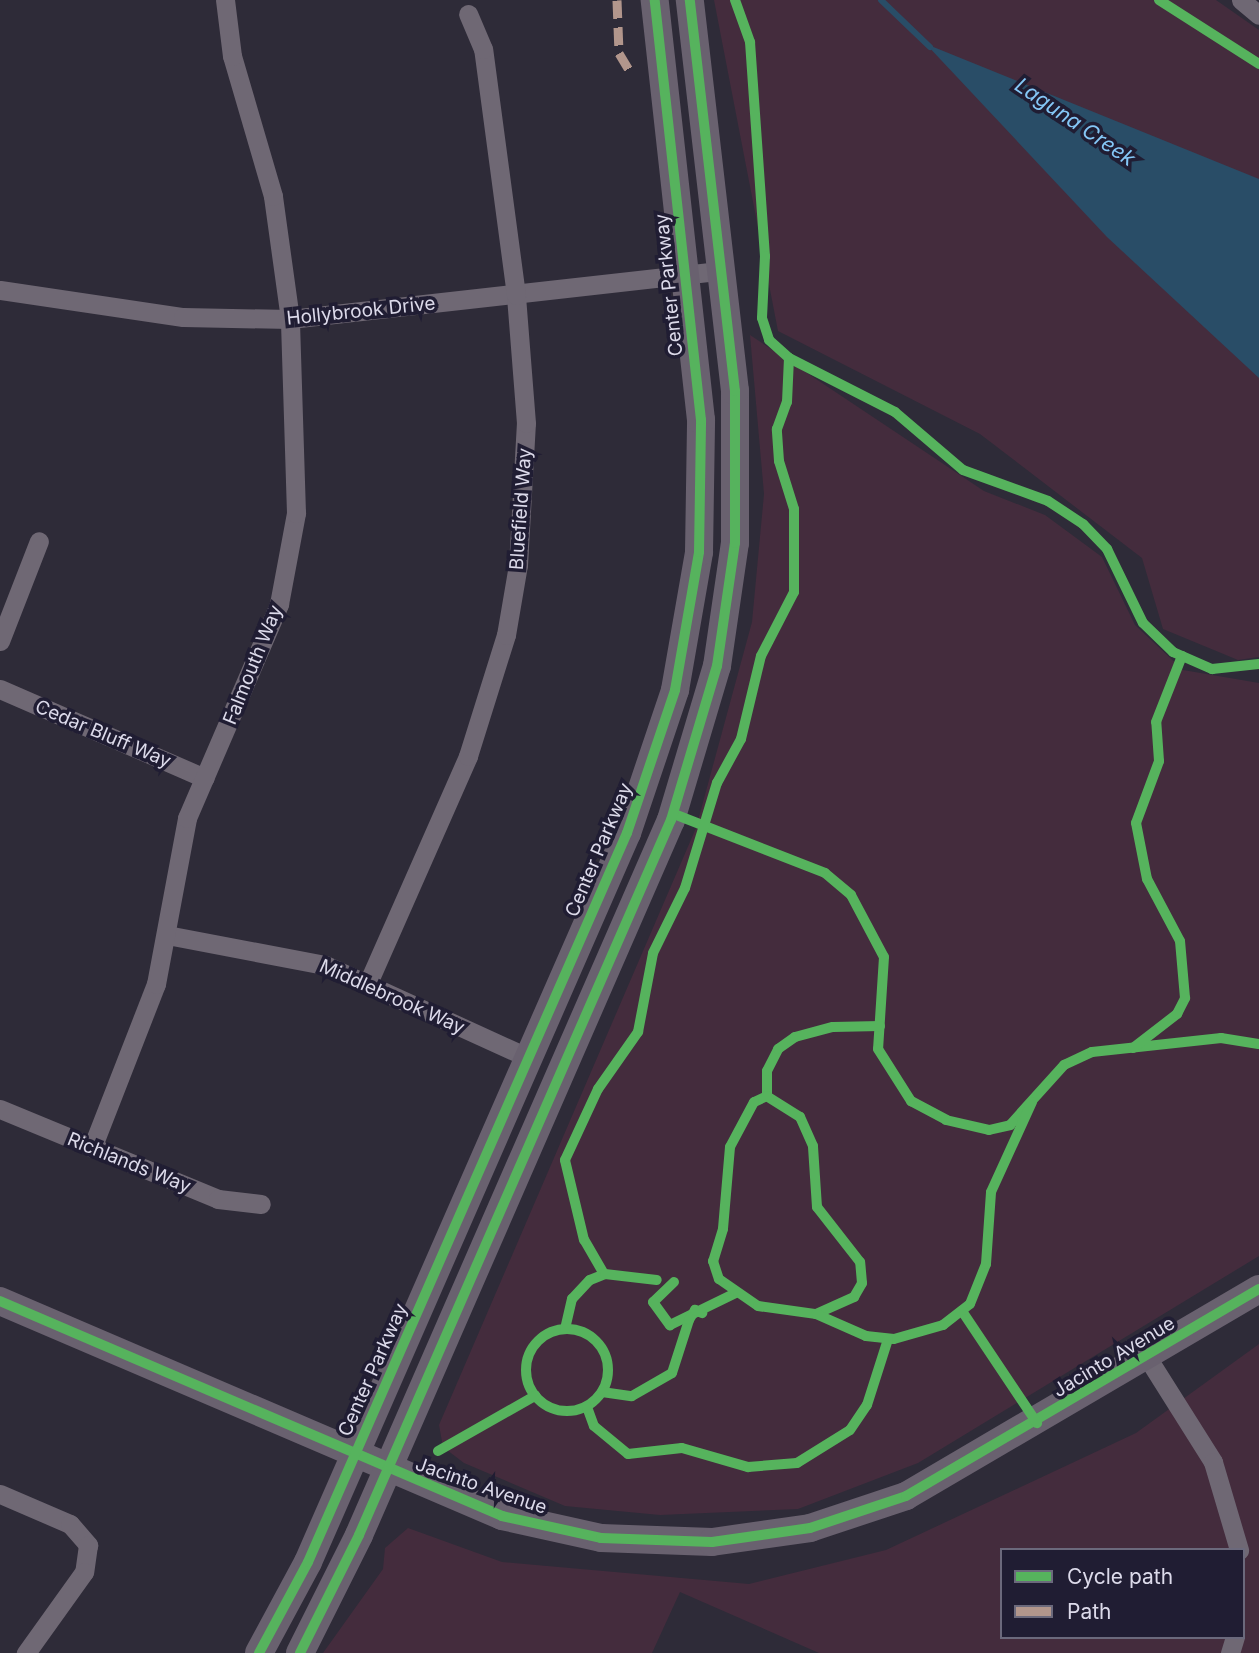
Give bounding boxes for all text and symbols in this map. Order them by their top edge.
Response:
water label: Laguna Creek [1010,72,1140,172]
street label: Center Parkway [650,213,688,357]
street label: Hollybrook Drive [285,292,437,330]
street label: Bluefield Way [505,447,537,571]
street label: Falmouth Way [219,602,287,728]
street label: Cedar Bluff Way [32,695,174,773]
street label: Center Parkway [561,780,637,920]
street label: Middlebrook Way [316,955,468,1039]
street label: Richlands Way [64,1128,194,1198]
street label: Center Parkway [333,1300,413,1440]
street label: Jacinto Avenue [1049,1312,1179,1402]
street label: Jacinto Avenue [412,1453,550,1519]
legend [1000,1548,1245,1639]
text: Cycle path [1067,1564,1173,1589]
text: Path [1067,1599,1112,1624]

